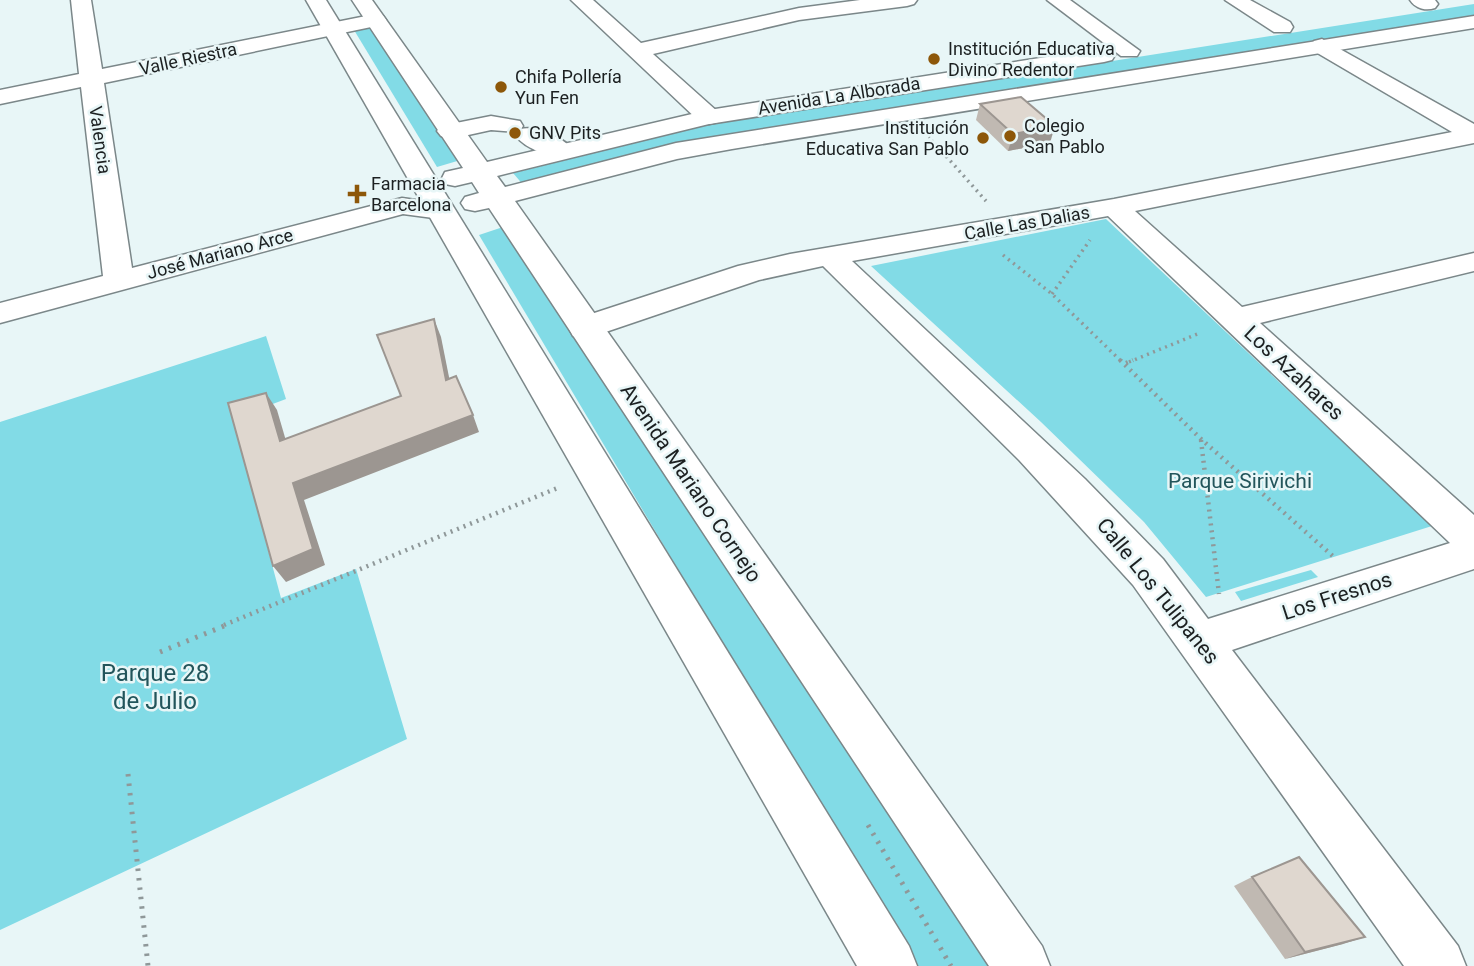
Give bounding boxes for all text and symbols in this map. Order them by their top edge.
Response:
street label: Valle Riestra [137,38,239,79]
place label: Institución Educativa Divino Redentor [948,38,1115,80]
marker: Institución Educativa Divino Redentor [926,51,942,67]
place label: Chifa Pollería Yun Fen [515,66,622,108]
street label: Avenida La Alborada [756,72,922,119]
marker: Chifa Pollería Yun Fen [493,79,509,95]
street label: Valencia [85,105,116,175]
place label: Colegio San Pablo [1024,115,1105,157]
place label: Institución Educativa San Pablo [806,117,969,159]
place label: GNV Pits [529,122,601,143]
marker: GNV Pits [507,125,523,141]
marker: Colegio San Pablo [1002,128,1018,144]
marker: Institución Educativa San Pablo [975,130,991,146]
place label: Farmacia Barcelona [371,173,451,215]
marker: Farmacia Barcelona [349,186,365,202]
street label: Calle Las Dalias [963,201,1091,244]
street label: José Mariano Arce [144,224,295,283]
street label: Los Azahares [1239,321,1349,425]
street label: Avenida Mariano Cornejo [616,379,766,587]
park label: Parque Sirivichi [1168,469,1312,493]
street label: Calle Los Tulipanes [1092,513,1224,669]
street label: Los Fresnos [1279,567,1395,625]
park label: Parque 28 de Julio [101,659,209,715]

